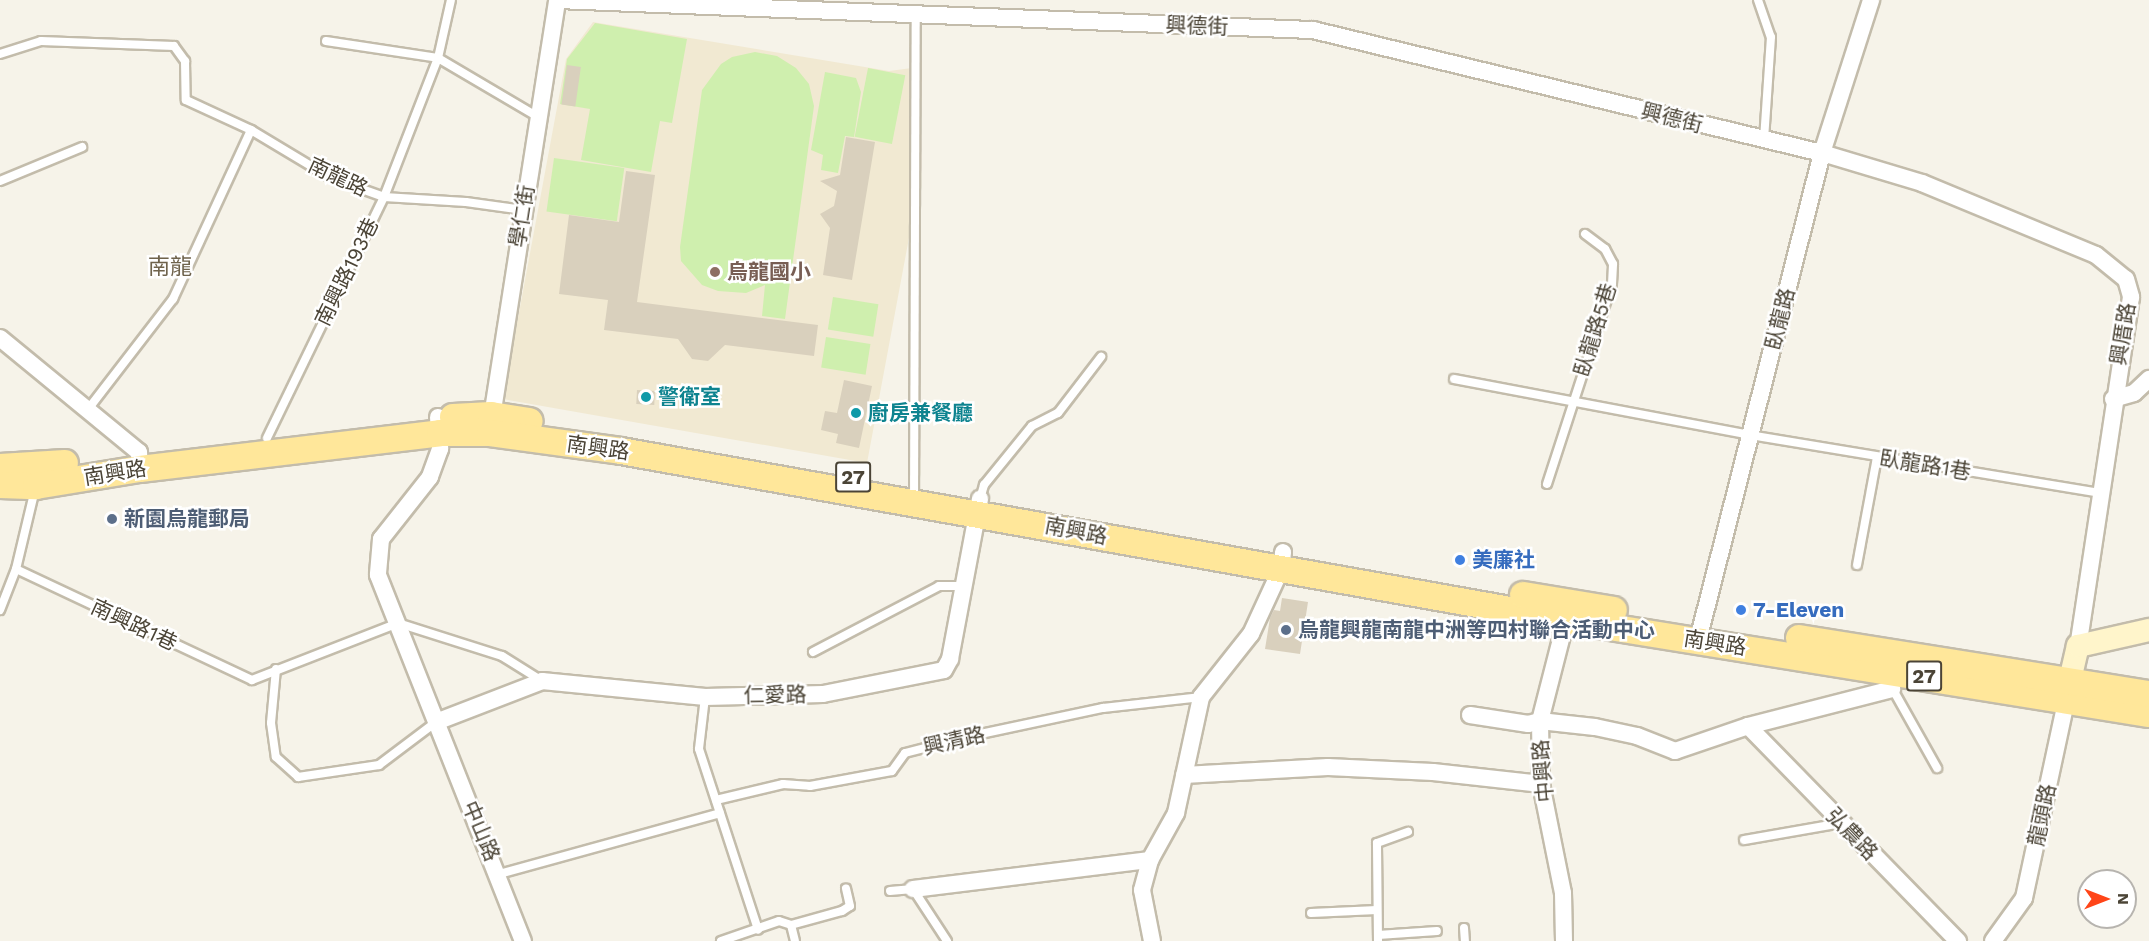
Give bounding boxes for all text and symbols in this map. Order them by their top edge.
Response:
street label: 興德街 [1165,12,1229,40]
street label: 興德街 [1638,98,1706,138]
street label: 南龍路 [304,152,372,202]
street label: 學仁街 [505,183,539,249]
street label: 南興路193巷 [310,214,384,330]
district label: 南龍 [148,254,192,280]
place label: 烏龍國小 [727,259,811,285]
marker: 烏龍國小 [708,265,722,279]
street label: 臥龍路5巷 [1569,280,1621,380]
street label: 臥龍路 [1760,285,1800,353]
street label: 興厝路 [2106,301,2140,367]
place label: 警衛室 [658,384,721,410]
marker: 警衛室 [639,390,653,404]
place label: 廚房兼餐廳 [868,400,973,426]
marker: 廚房兼餐廳 [849,406,863,420]
street label: 南興路 [565,431,631,465]
street label: 臥龍路1巷 [1878,445,1972,485]
street label: 南興路 [82,456,148,490]
road number: 27 [835,460,871,494]
place label: 新園烏龍郵局 [124,506,250,532]
marker: 新園烏龍郵局 [105,512,119,526]
street label: 南興路 [1043,513,1109,549]
place label: 美廉社 [1472,547,1535,573]
marker: 美廉社 [1453,553,1467,567]
street label: 南興路1巷 [87,594,181,656]
place label: 7-Eleven [1753,597,1844,623]
marker: 7-Eleven [1734,603,1748,617]
place label: 烏龍興龍南龍中洲等四村聯合活動中心 [1298,617,1655,643]
marker: 烏龍興龍南龍中洲等四村聯合活動中心 [1279,623,1293,637]
street label: 南興路 [1682,626,1748,660]
road number: 27 [1906,659,1942,693]
street label: 仁愛路 [743,682,807,708]
street label: 興清路 [920,722,988,760]
street label: 中興路 [1528,739,1558,803]
street label: 龍頭路 [2023,782,2061,848]
street label: 中山路 [457,797,505,865]
street label: 弘農路 [1821,803,1883,865]
north arrow [2077,869,2137,929]
text: N [2114,893,2133,905]

